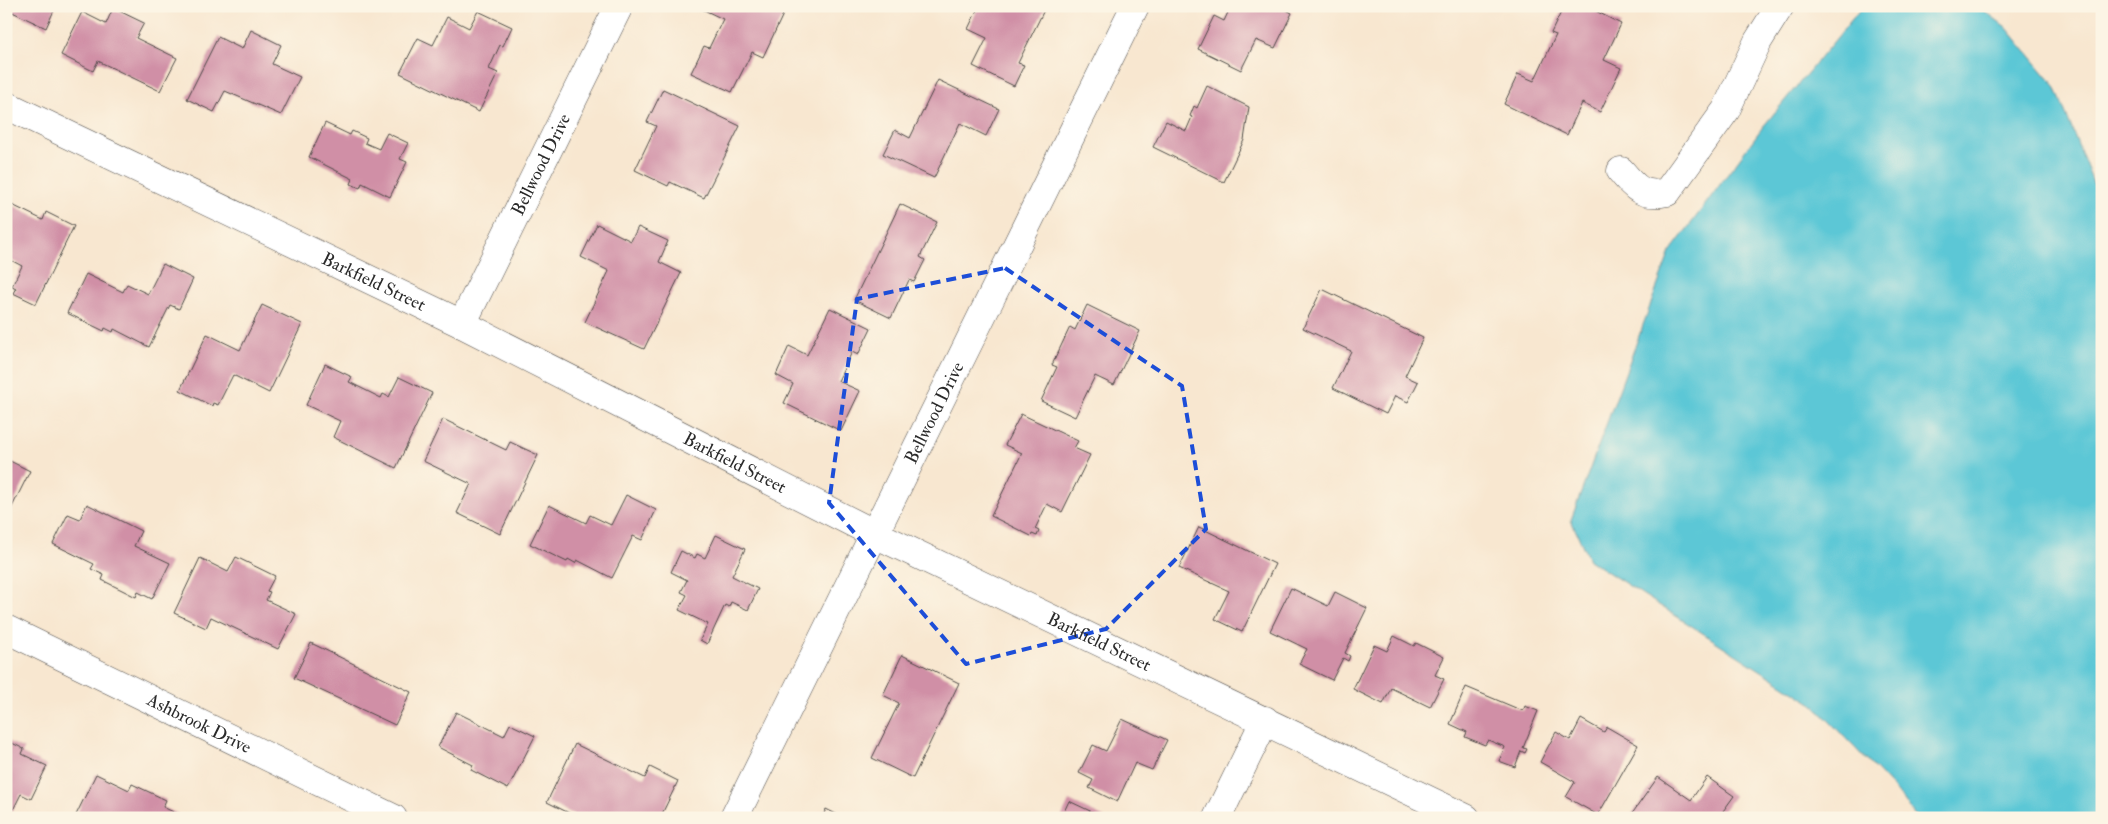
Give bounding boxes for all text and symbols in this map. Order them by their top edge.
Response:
street label: Bellwood Drive [506,109,576,219]
street label: Barkfield Street [318,247,429,317]
street label: Bellwood Drive [900,358,970,468]
street label: Barkfield Street [679,427,790,499]
street label: Barkfield Street [1043,607,1155,677]
street label: Ashbrook Drive [142,688,255,759]

